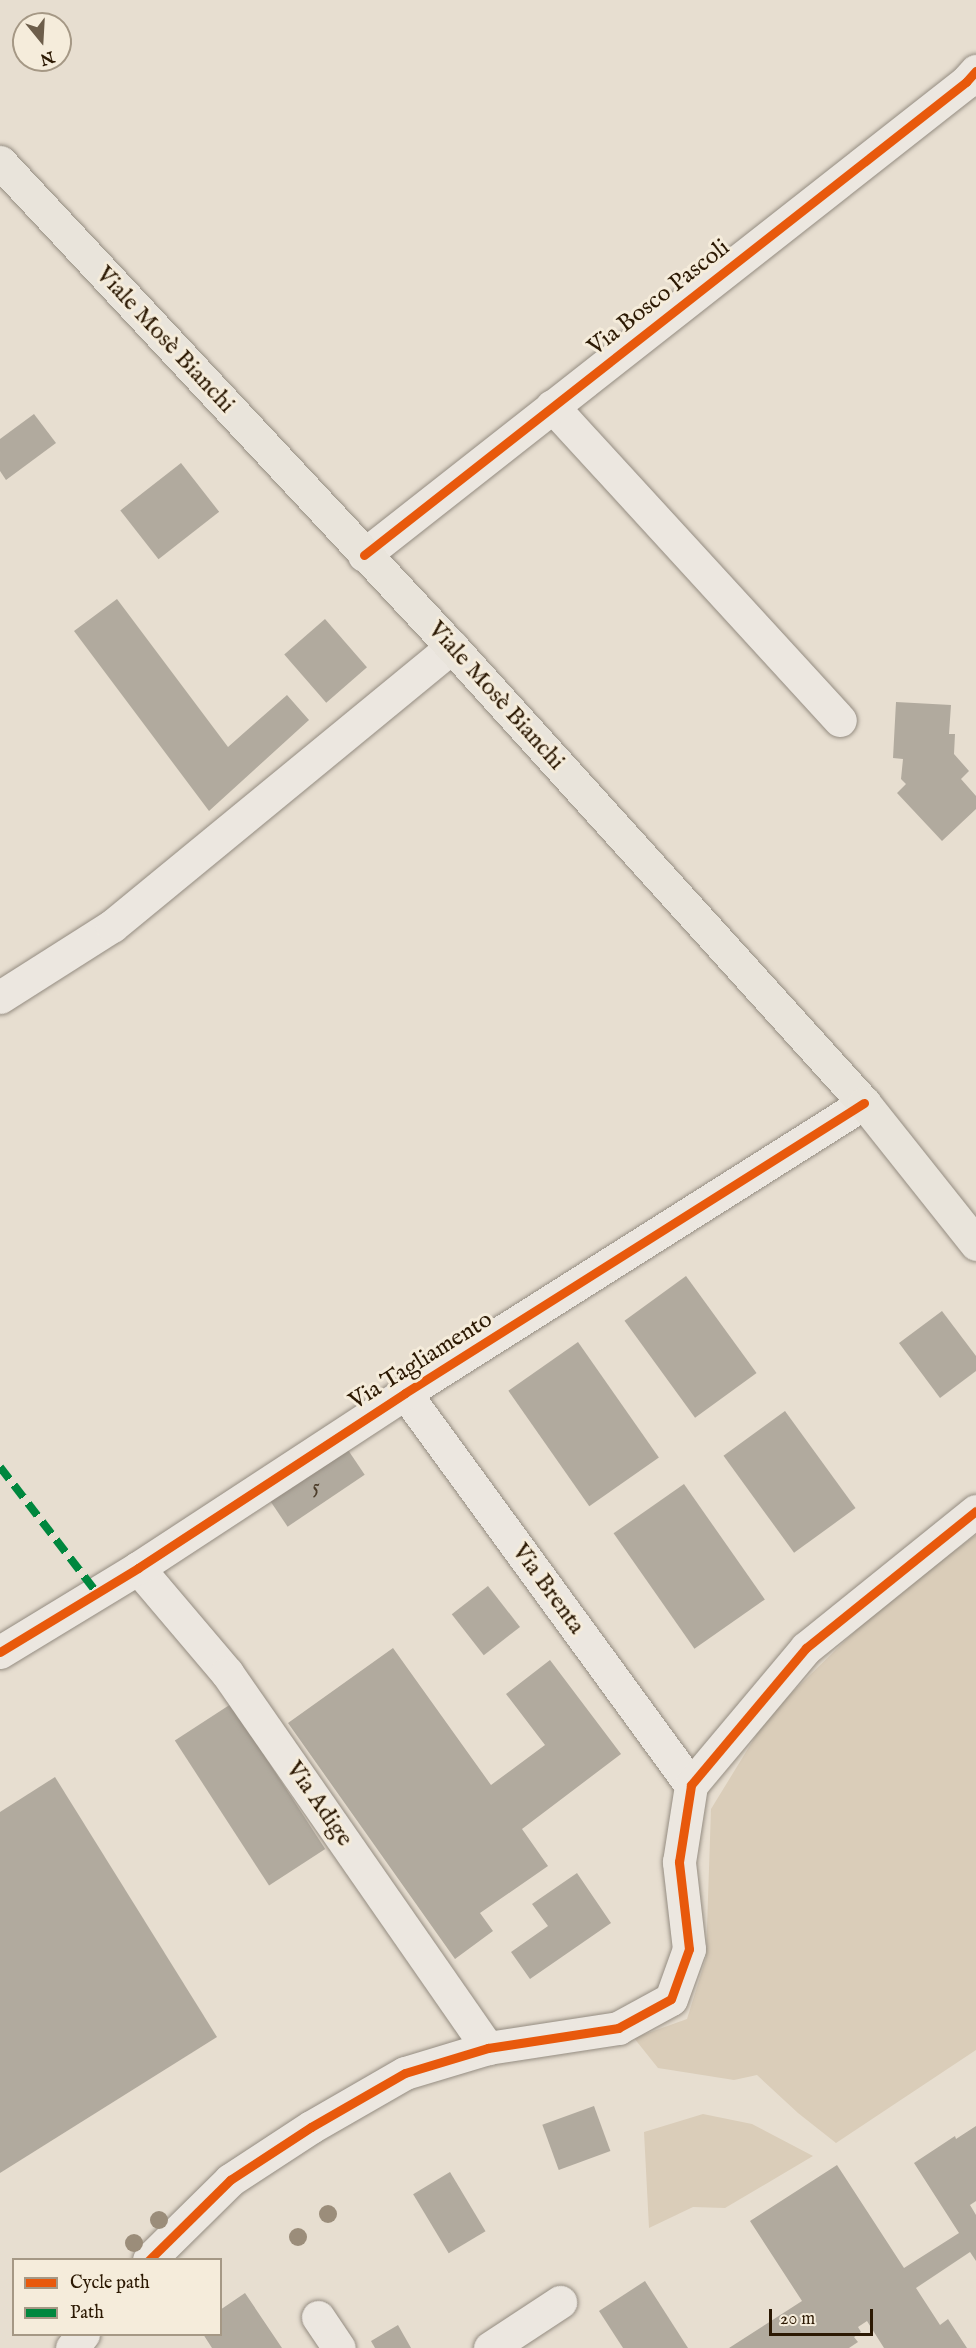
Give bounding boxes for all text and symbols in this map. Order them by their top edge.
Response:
north arrow [12,12,72,72]
text: N [37,46,57,69]
street label: Via Bosco Pascoli [582,234,736,362]
street label: Viale Mosè Bianchi [90,261,240,419]
street label: Viale Mosè Bianchi [422,616,570,776]
street label: Via Tagliamento [344,1305,498,1417]
house number: 5 [312,1475,320,1501]
street label: Via Brenta [506,1538,590,1640]
street label: Via Adige [279,1756,359,1852]
legend [12,2258,222,2336]
text: Cycle path [70,2272,150,2295]
scale bar [772,2297,876,2335]
text: Path [70,2302,104,2325]
text: 20 m [780,2308,815,2331]

